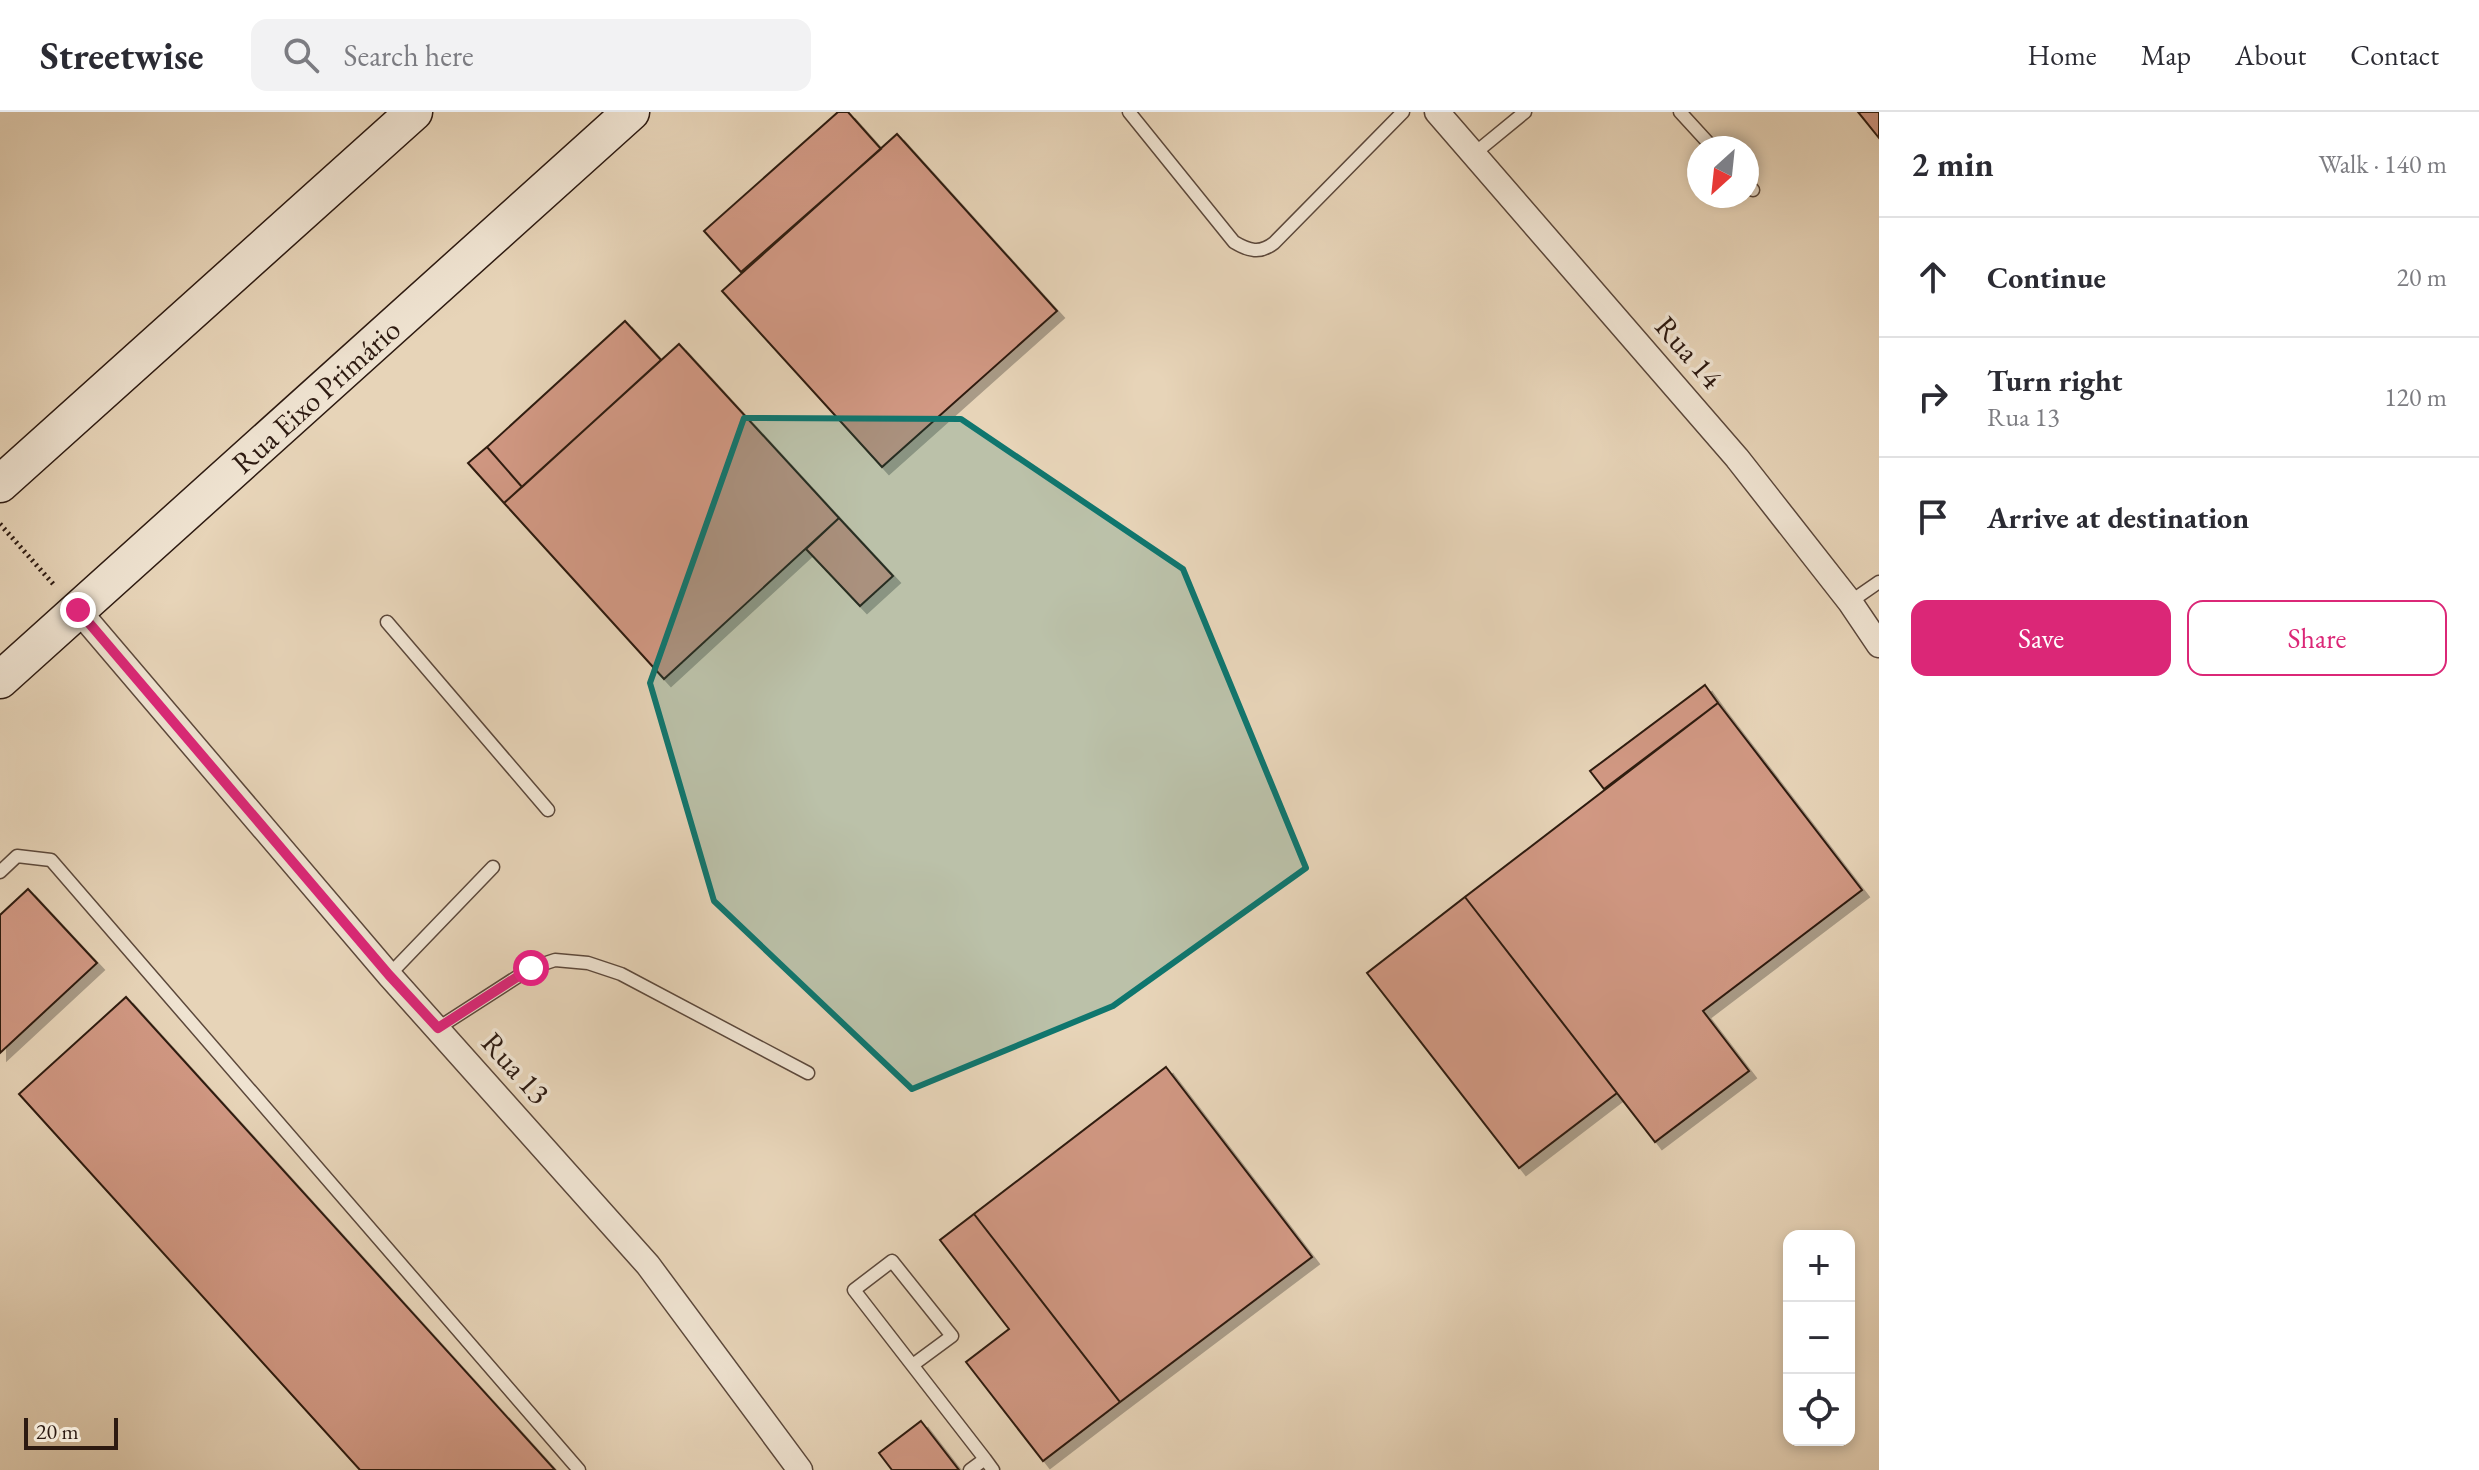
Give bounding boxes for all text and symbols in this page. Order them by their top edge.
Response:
search box [251,19,811,91]
text: Streetwise [40,31,203,80]
icon: search [279,33,323,77]
text: Search here [343,36,474,75]
text: Home [2027,37,2097,73]
text: Map [2141,37,2191,73]
text: About [2235,37,2306,73]
text: Contact [2350,37,2439,73]
north arrow [1687,136,1759,208]
text: 2 min [1911,142,1994,186]
text: Walk · 140 m [2319,147,2447,181]
icon: ahead [1911,255,1955,299]
text: Continue [1987,258,2106,297]
text: 20 m [2397,260,2447,294]
street label: Rua 14 [1647,308,1732,397]
street label: Rua Eixo Primário [223,310,409,482]
text: Turn right [1987,361,2123,400]
icon: right [1911,375,1955,419]
text: 120 m [2384,380,2447,414]
text: Rua 13 [1987,400,2060,434]
icon: arrive [1911,495,1955,539]
text: Arrive at destination [1987,498,2249,537]
route end [60,592,96,628]
button: Save [1911,600,2171,676]
button: Share [2187,600,2447,676]
route start [513,950,549,986]
street label: Rua 13 [473,1024,559,1112]
map controls [1783,1230,1855,1446]
button: + [1783,1230,1855,1302]
button: − [1783,1302,1855,1374]
button: locate [1783,1374,1855,1446]
scale bar [24,1414,118,1450]
text: 20 m [36,1417,79,1446]

